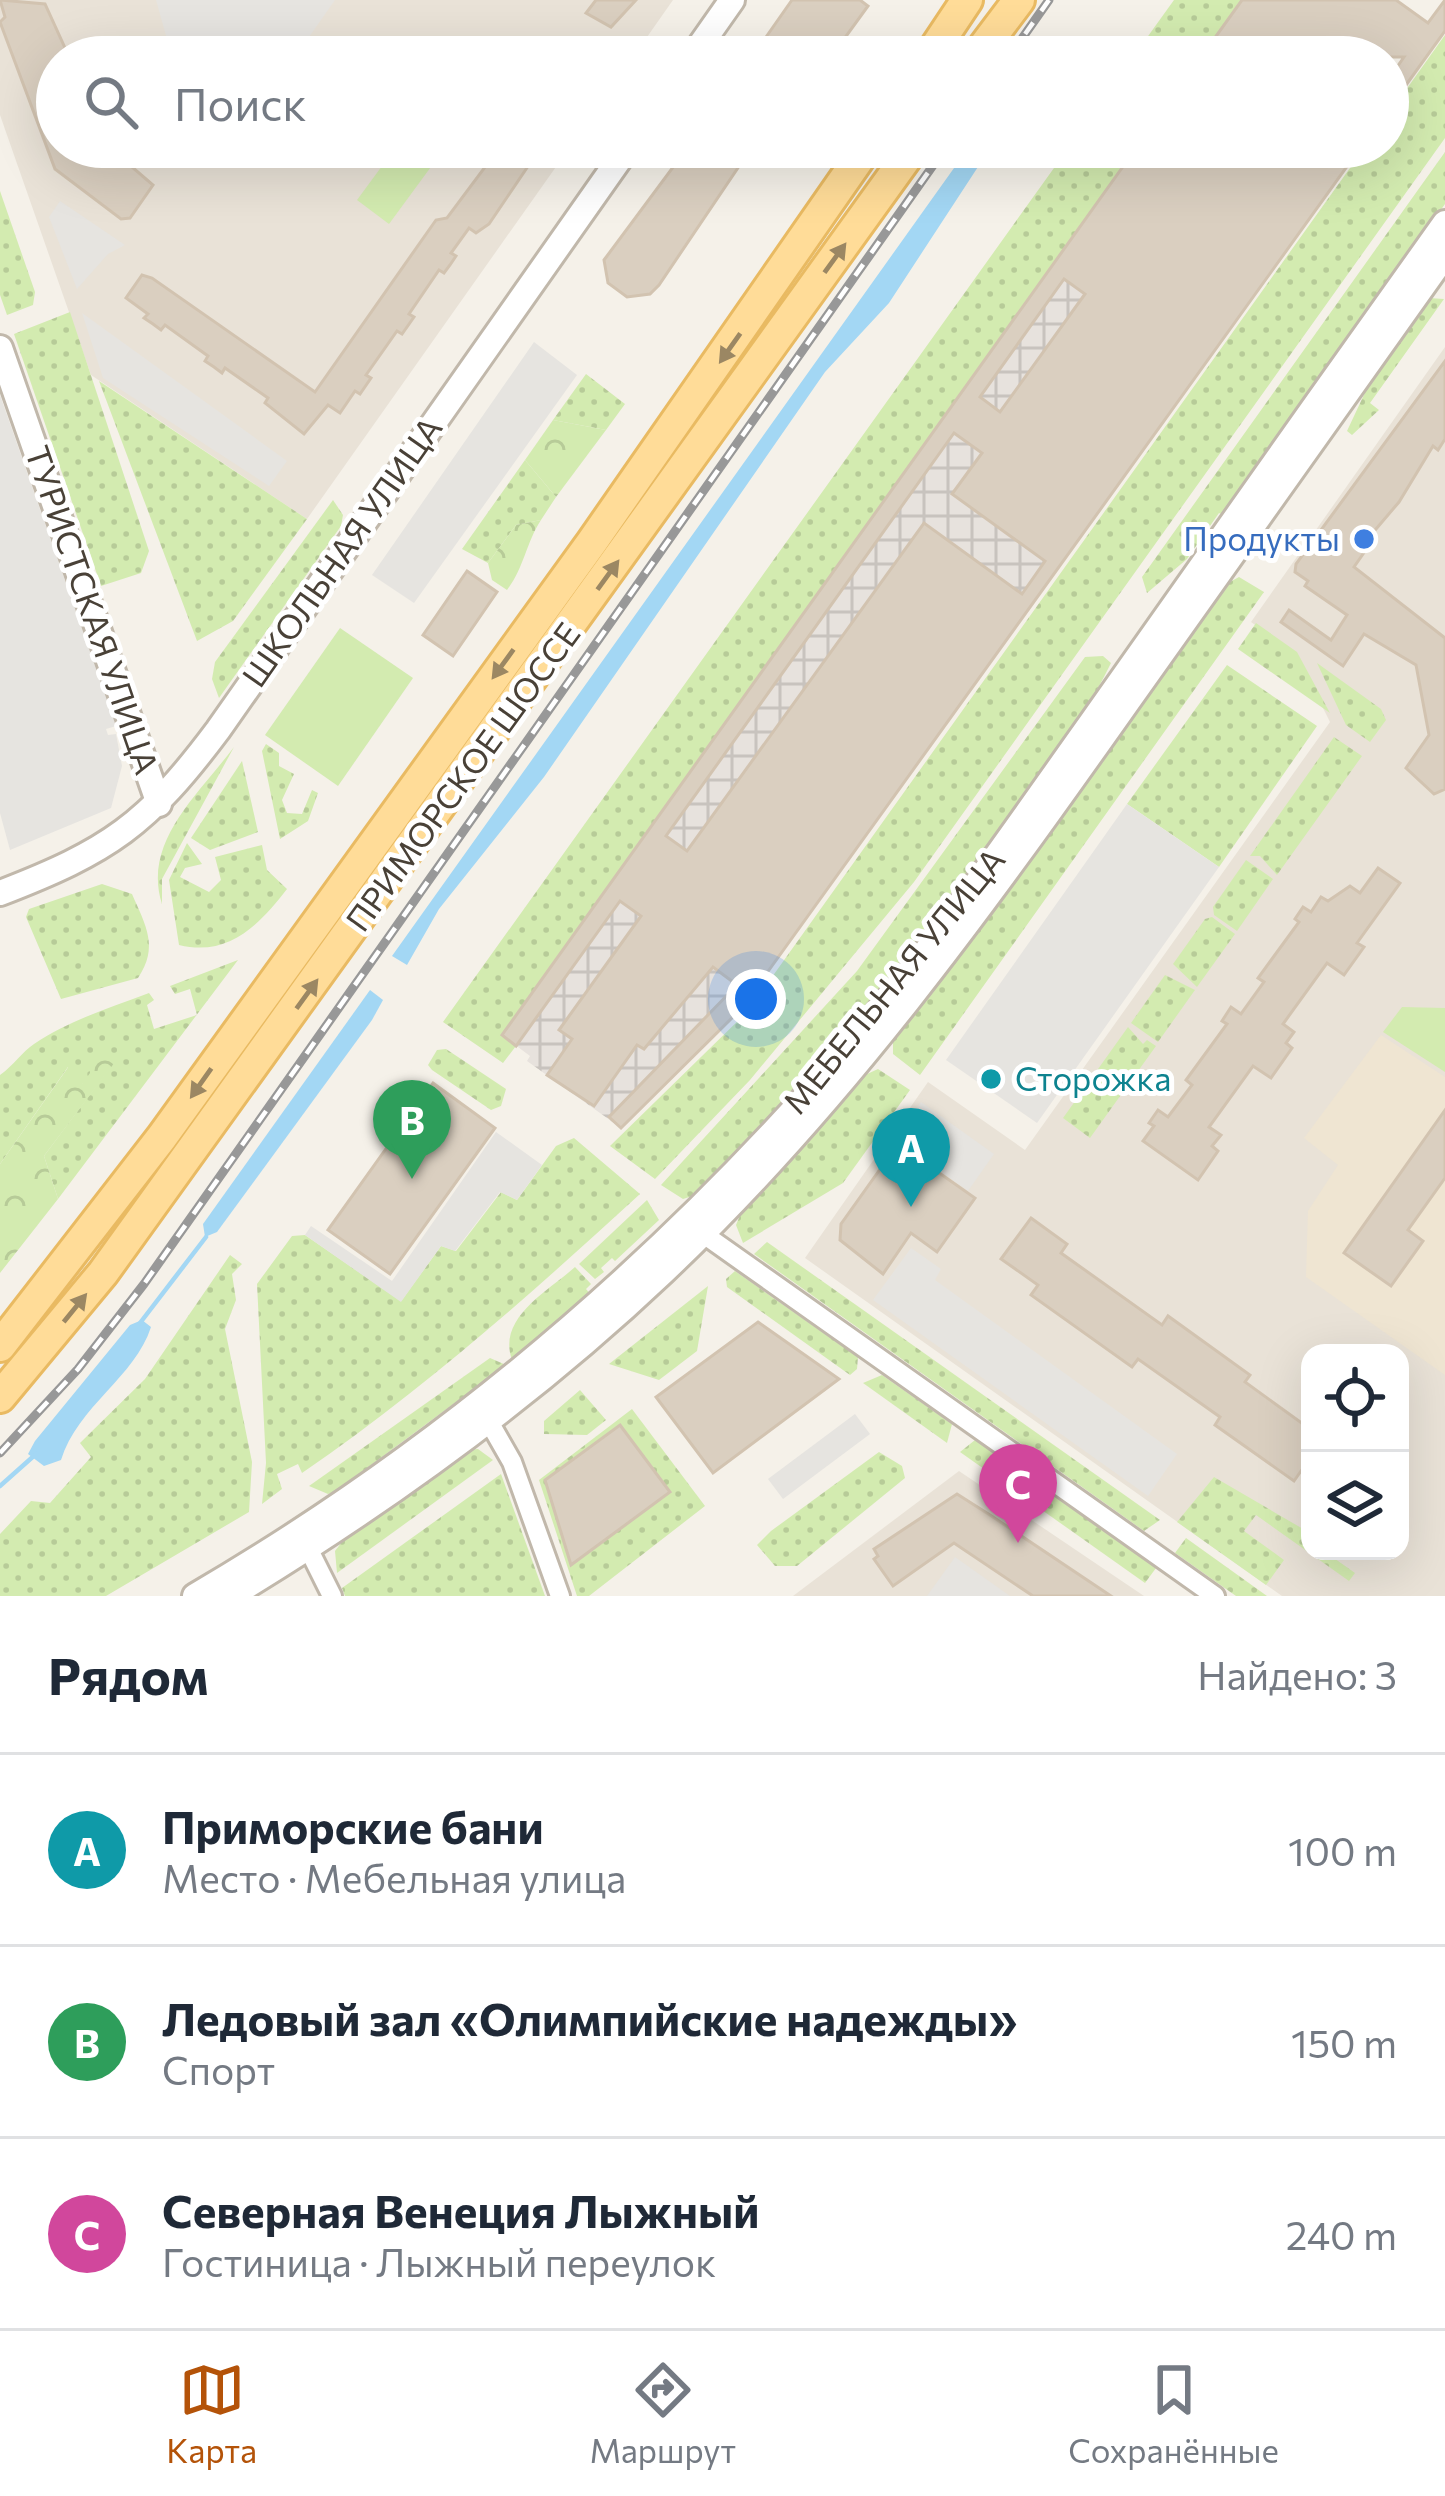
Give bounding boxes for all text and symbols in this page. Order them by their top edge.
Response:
search box [36,36,1409,168]
icon: search [78,69,144,135]
text: Поиск [174,75,307,130]
one-way arrow [822,242,846,274]
one-way arrow [719,331,742,364]
street label: ШКОЛЬНАЯ УЛИЦА [232,408,449,694]
street label: ТУРИСТСКАЯ УЛИЦА [18,440,169,779]
place label: Продукты [1183,517,1340,558]
marker: Продукты [1351,526,1377,552]
one-way arrow [596,559,619,591]
street label: ПРИМОРСКОЕ ШОССЕ [336,614,588,938]
one-way arrow [491,648,515,680]
street label: МЕБЕЛЬНАЯ УЛИЦА [773,839,1013,1121]
your location [726,969,786,1029]
one-way arrow [295,978,318,1010]
place label: Сторожка [1015,1057,1171,1098]
marker: Сторожка [978,1066,1004,1092]
one-way arrow [189,1067,213,1099]
pin: B [373,1080,451,1179]
pin: A [872,1108,950,1207]
one-way arrow [62,1293,87,1324]
map controls [1301,1344,1409,1560]
button: locate [1301,1344,1409,1452]
pin: C [979,1444,1057,1543]
button: layers [1301,1452,1409,1560]
text: Рядом [48,1643,209,1706]
text: Найдено: 3 [1197,1650,1397,1698]
text: Приморские бани [162,1798,544,1853]
text: A [73,1826,101,1874]
text: 100 m [1288,1826,1397,1874]
text: Место · Мебельная улица [162,1853,626,1901]
text: Ледовый зал «Олимпийские надежды» [162,1990,1017,2045]
text: B [74,2018,100,2066]
text: 150 m [1291,2018,1397,2066]
text: Спорт [162,2045,275,2093]
text: Северная Венеция Лыжный [162,2182,759,2237]
text: C [74,2210,100,2258]
text: 240 m [1286,2210,1397,2258]
text: Гостиница · Лыжный переулок [162,2237,716,2285]
tab: Карта [166,2357,257,2470]
tab: Маршрут [589,2357,736,2470]
tab: Сохранённые [1068,2357,1279,2470]

